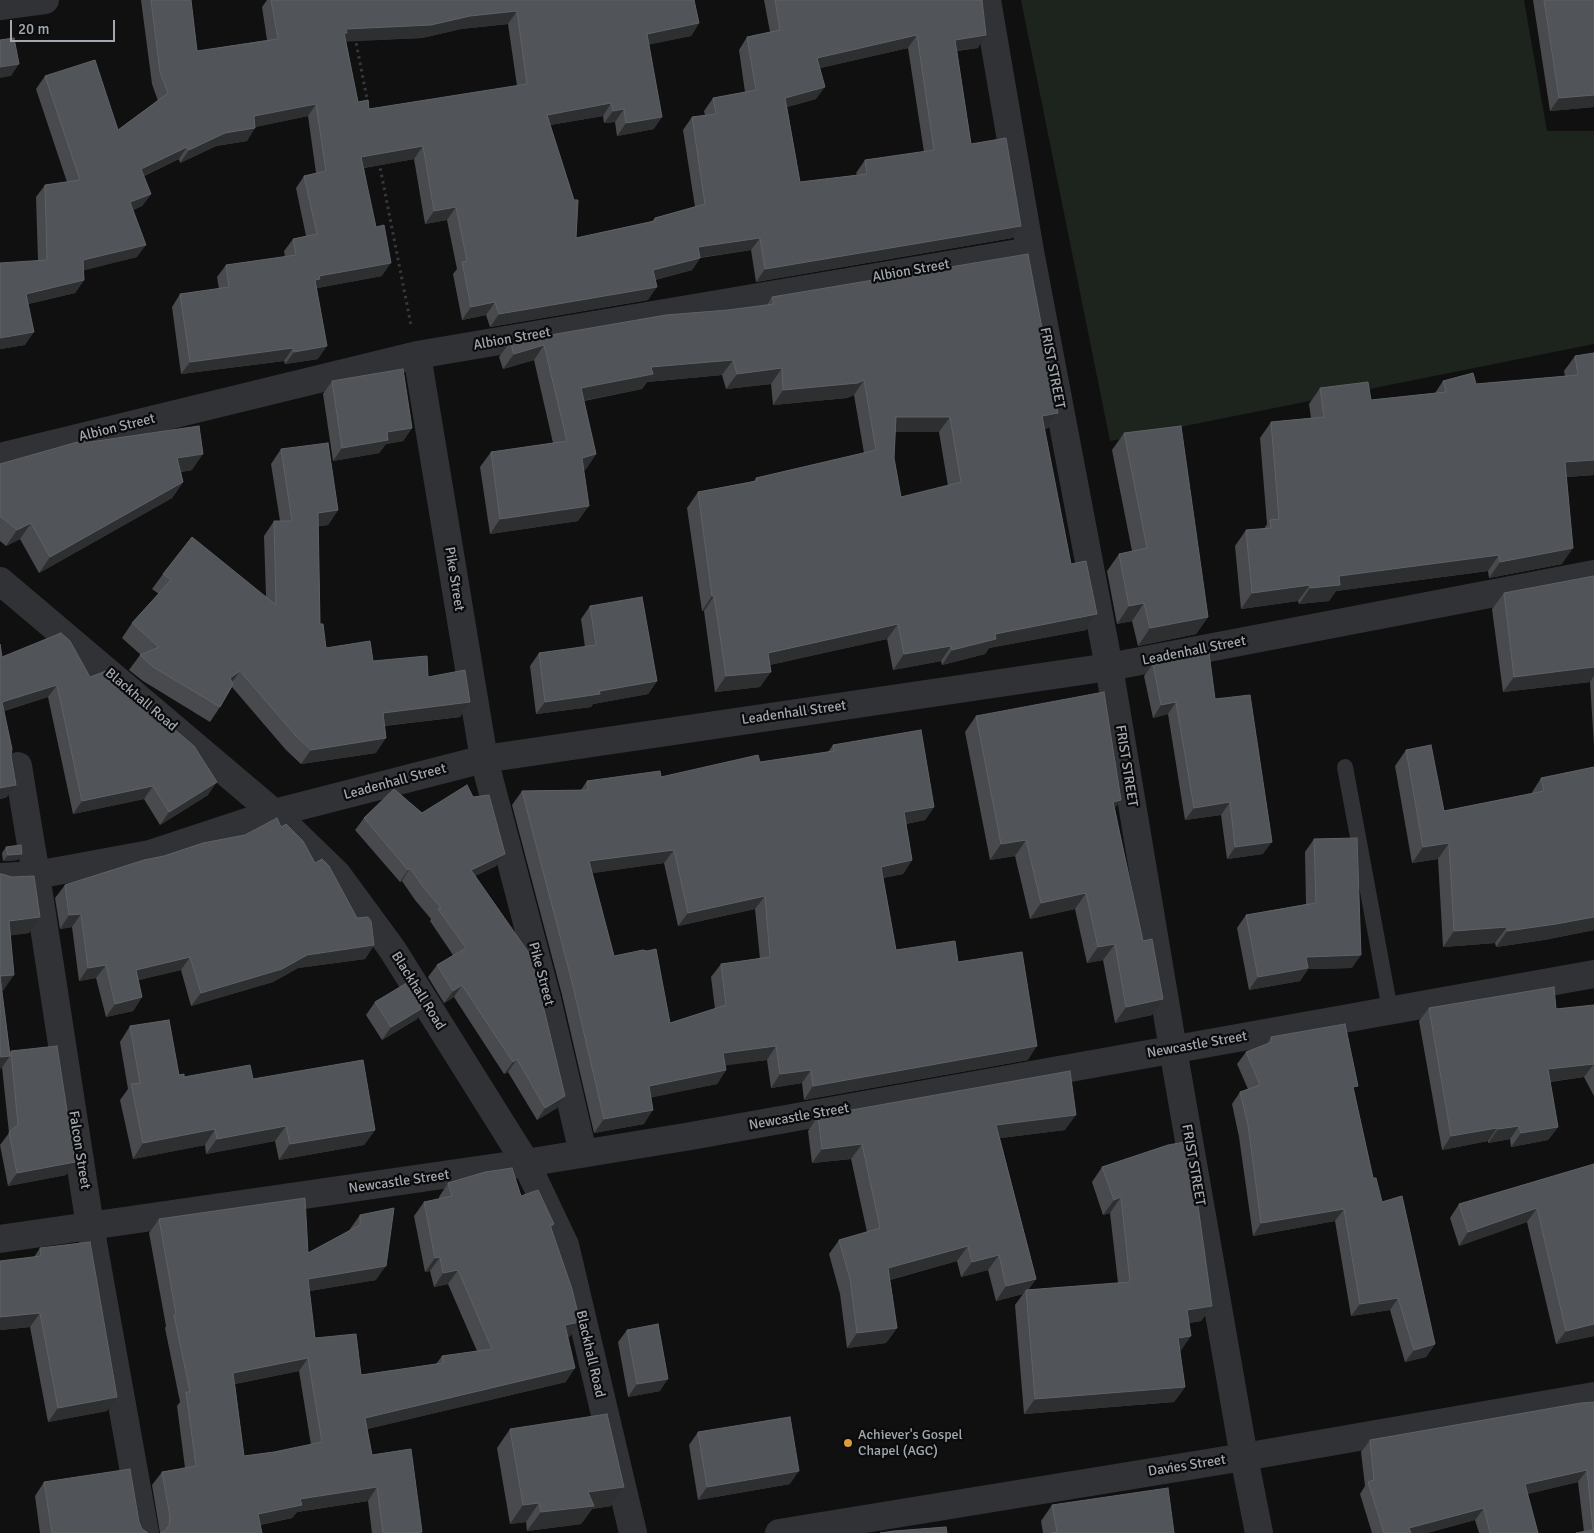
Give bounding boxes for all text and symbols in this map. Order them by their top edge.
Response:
scale bar [12,10,118,42]
text: 20 m [18,20,49,38]
street label: Albion Street [871,256,951,286]
street label: Albion Street [472,324,552,354]
street label: FRIST STREET [1036,326,1068,410]
street label: Albion Street [77,410,157,446]
street label: Pike Street [441,546,467,612]
street label: Leadenhall Street [1141,633,1247,669]
street label: Blackhall Road [101,665,181,735]
street label: Leadenhall Street [741,697,847,729]
street label: FRIST STREET [1111,724,1141,808]
street label: Leadenhall Street [342,760,448,804]
street label: Pike Street [524,940,558,1008]
street label: Blackhall Road [387,949,449,1033]
street label: Newcastle Street [1146,1028,1248,1062]
street label: Newcastle Street [748,1100,850,1134]
street label: Falcon Street [65,1110,93,1190]
street label: FRIST STREET [1178,1123,1208,1207]
street label: Newcastle Street [348,1167,450,1197]
street label: Blackhall Road [572,1309,608,1399]
place label: Achiever's Gospel Chapel (AGC) [858,1427,963,1460]
marker: Achiever's Gospel Chapel (AGC) [842,1437,854,1449]
street label: Davies Street [1147,1452,1227,1480]

